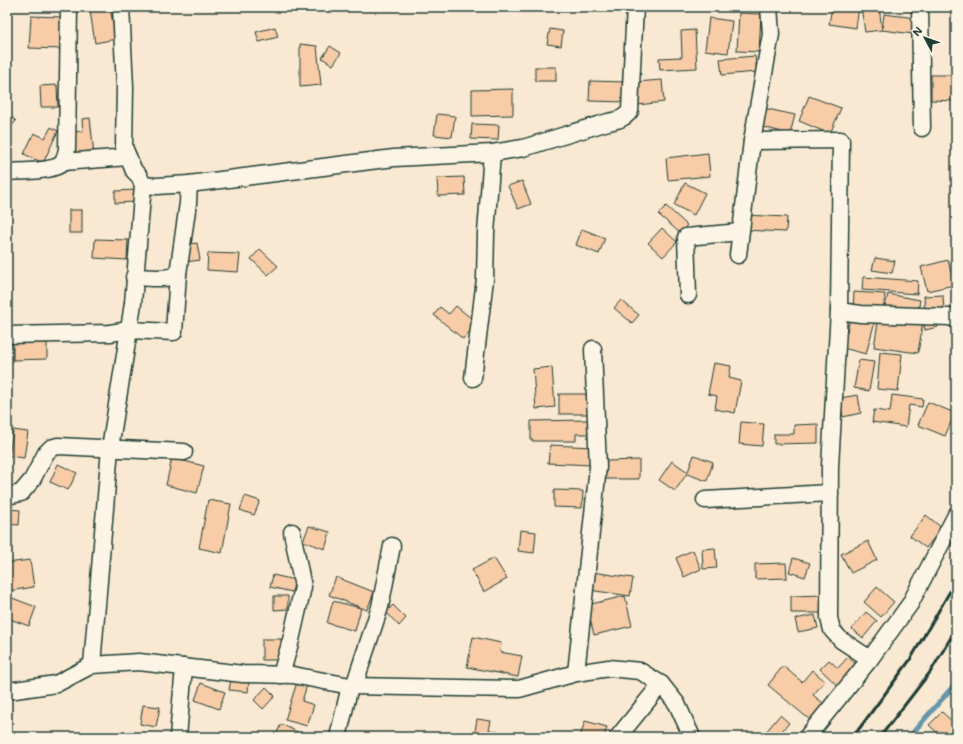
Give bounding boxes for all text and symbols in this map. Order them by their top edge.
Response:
north arrow [905,18,945,58]
text: N [909,23,925,39]

